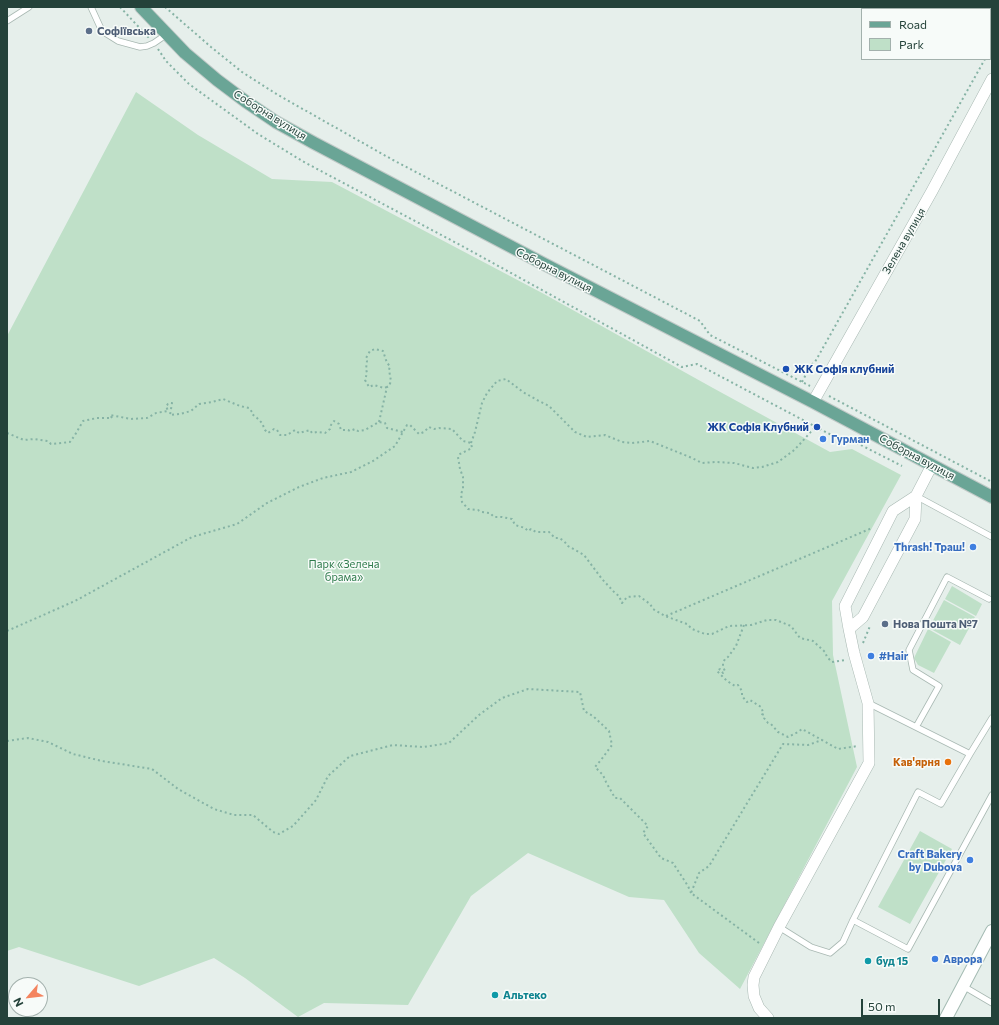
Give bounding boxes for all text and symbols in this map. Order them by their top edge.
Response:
legend [861,8,991,60]
text: Road [899,17,927,31]
place label: Софіївська [97,24,156,38]
marker: Софіївська [84,26,94,36]
text: Park [899,37,924,51]
street label: Соборна вулиця [231,87,309,143]
street label: Зелена вулиця [880,206,928,276]
street label: Соборна вулиця [514,245,594,295]
place label: ЖК Софія клубний [794,362,894,376]
marker: ЖК Софія клубний [781,364,791,374]
place label: ЖК Софія Клубний [707,420,809,434]
marker: ЖК Софія Клубний [812,422,822,432]
street label: Соборна вулиця [877,431,957,483]
place label: Гурман [831,432,869,446]
marker: Гурман [818,434,828,444]
place label: Thrash! Траш! [894,540,965,554]
marker: Thrash! Траш! [968,542,978,552]
park label: Парк «Зелена брама» [309,557,379,583]
place label: Нова Пошта №7 [893,617,978,631]
marker: Нова Пошта №7 [880,619,890,629]
place label: #Hair [879,649,908,663]
marker: #Hair [866,651,876,661]
place label: Кав'ярня [893,755,940,769]
marker: Кав'ярня [943,757,953,767]
place label: Craft Bakery by Dubova [898,847,962,873]
marker: Craft Bakery by Dubova [965,855,975,865]
place label: Аврора [943,952,982,966]
place label: буд 15 [876,954,908,968]
marker: Аврора [930,954,940,964]
marker: буд 15 [863,956,873,966]
north arrow [8,977,48,1017]
place label: Альтеко [503,988,547,1002]
marker: Альтеко [490,990,500,1000]
scale bar [863,991,942,1017]
text: N [10,996,26,1009]
text: 50 m [868,999,896,1013]

